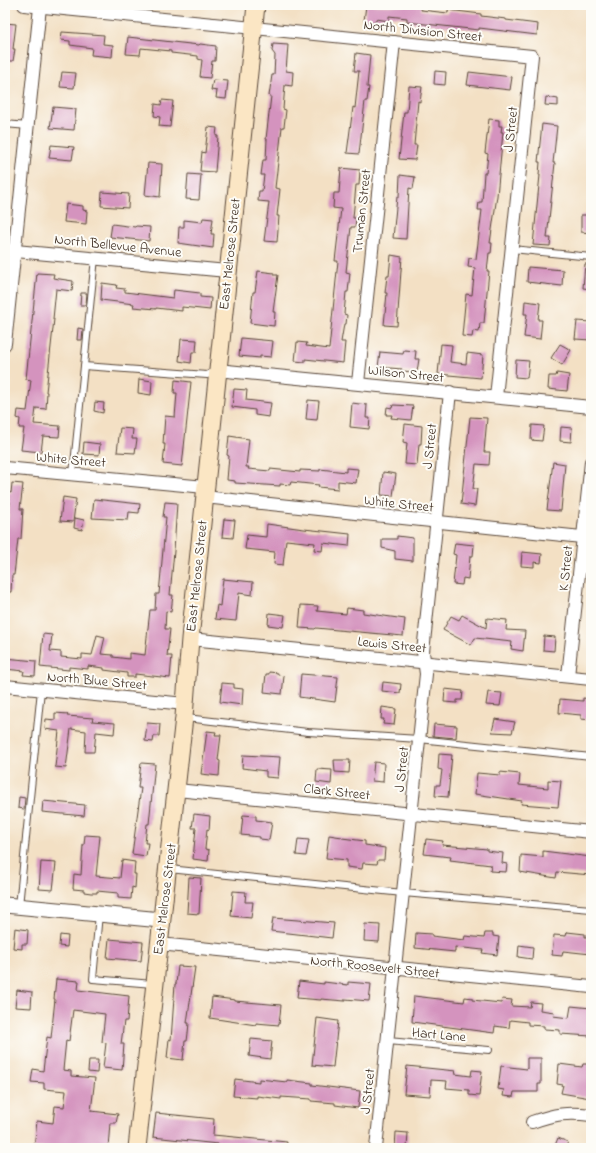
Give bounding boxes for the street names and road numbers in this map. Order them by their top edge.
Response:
street label: North Division Street [362,15,484,48]
street label: J Street [499,105,524,153]
street label: Truman Street [348,168,377,254]
street label: East Melrose Street [214,197,247,311]
street label: North Bellevue Avenue [53,229,183,264]
street label: Wilson Street [367,360,445,389]
street label: J Street [418,422,443,470]
street label: White Street [35,447,107,474]
street label: White Street [363,490,435,519]
street label: East Melrose Street [181,519,214,633]
street label: K Street [554,544,579,592]
street label: Lewis Street [356,631,428,660]
street label: North Blue Street [46,667,148,696]
street label: J Street [390,745,415,793]
street label: Clark Street [302,779,371,806]
street label: East Melrose Street [148,842,183,956]
street label: North Roosevelt Street [309,950,441,985]
street label: Hart Lane [411,1023,467,1048]
street label: J Street [356,1067,381,1115]

